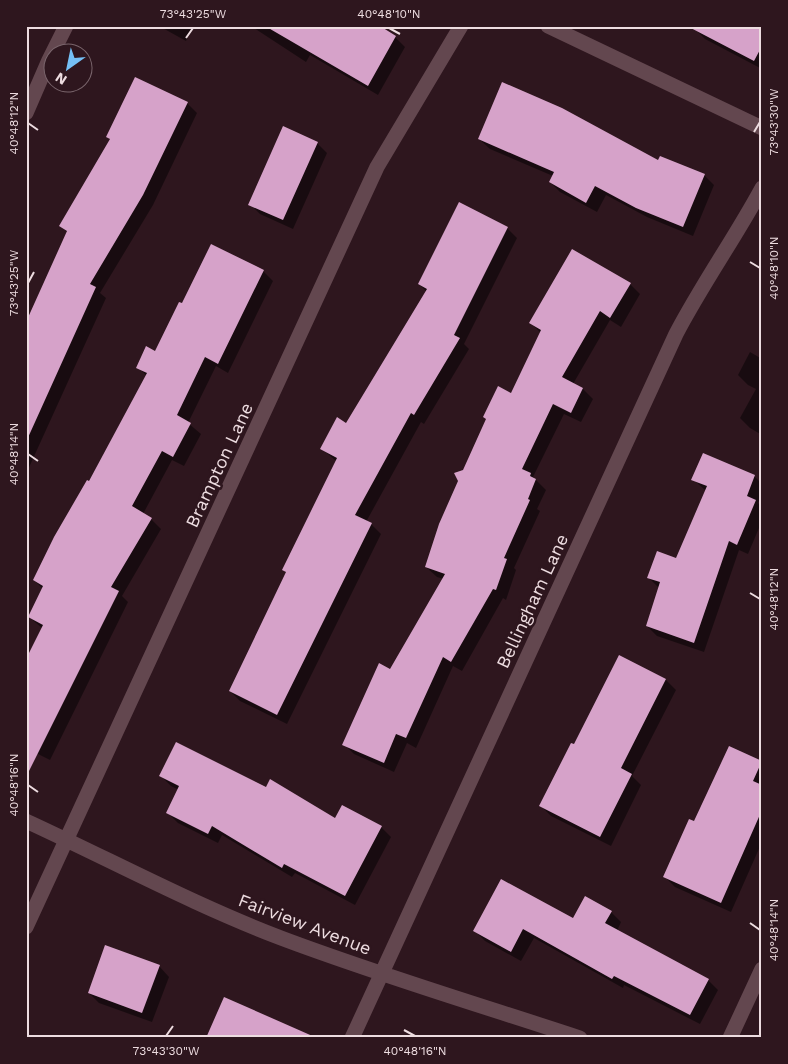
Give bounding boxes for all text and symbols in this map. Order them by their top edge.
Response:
text: 73°43'25"W [160,7,227,21]
text: 40°48'10"N [357,7,421,21]
north arrow [42,42,92,92]
text: N [52,69,70,88]
text: 73°43'30"W [767,88,781,155]
text: 40°48'12"N [7,92,21,154]
text: 40°48'10"N [767,236,781,300]
text: 73°43'25"W [7,249,21,316]
street label: Brampton Lane [181,399,257,531]
text: 40°48'14"N [7,423,21,485]
street label: Bellingham Lane [492,531,572,671]
text: 40°48'12"N [767,568,781,630]
text: 40°48'16"N [7,753,21,817]
street label: Fairview Avenue [236,889,374,959]
text: 40°48'14"N [767,899,781,961]
text: 73°43'30"W [133,1044,200,1058]
text: 40°48'16"N [383,1044,447,1058]

